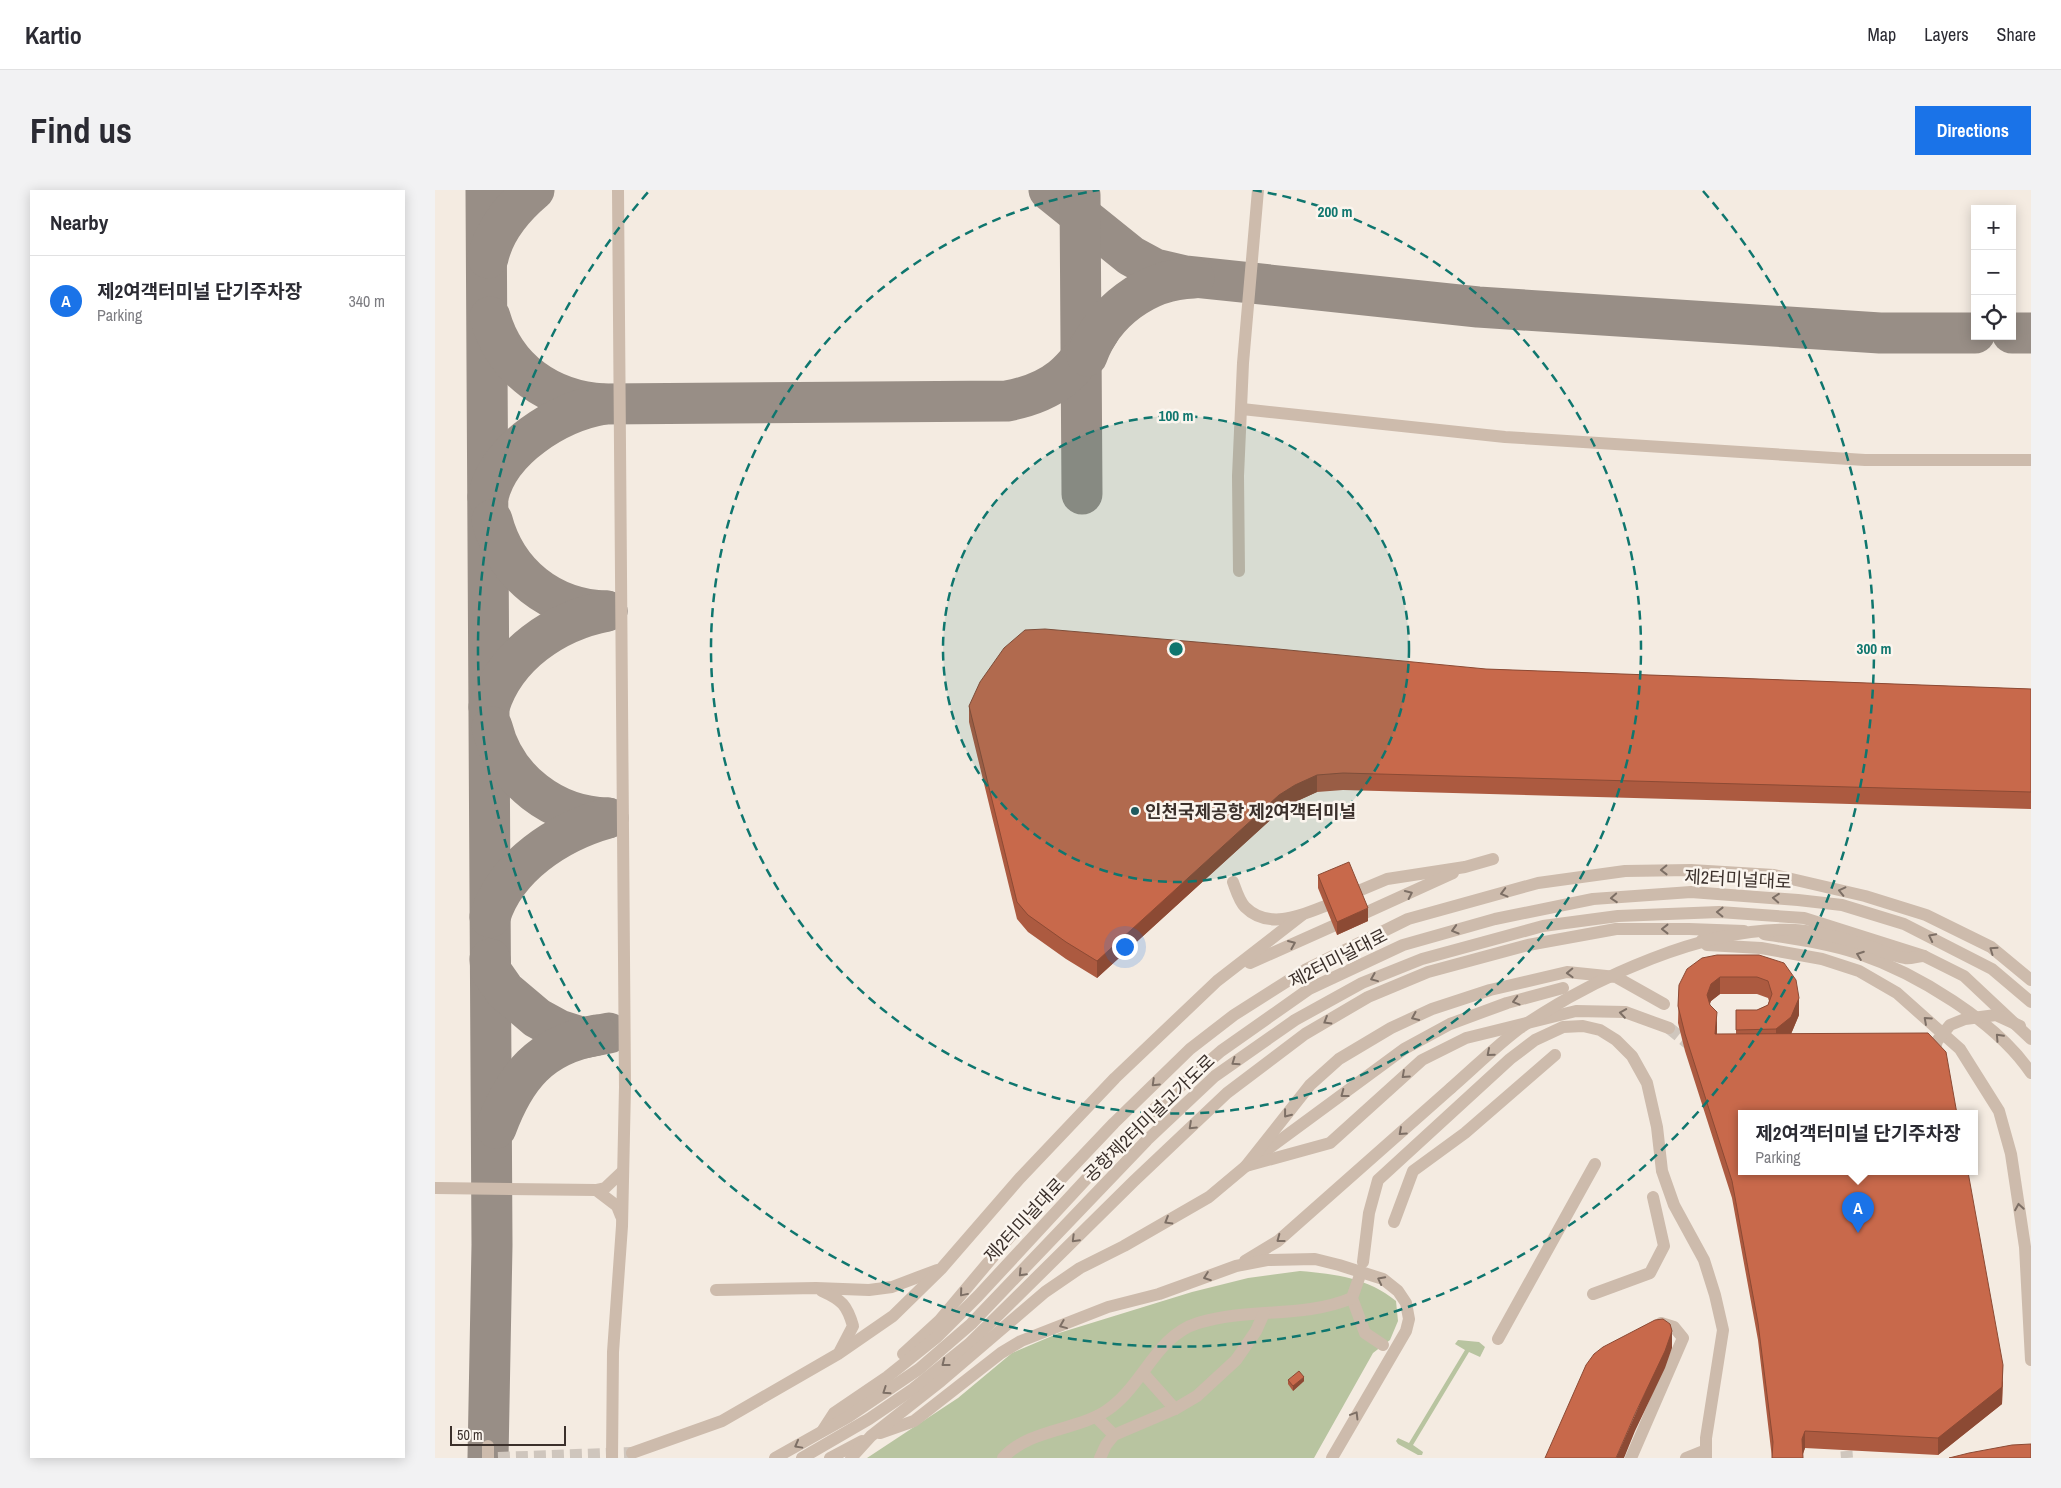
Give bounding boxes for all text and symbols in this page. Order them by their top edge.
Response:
text: Kartio [25,19,82,51]
text: Map [1868,22,1896,47]
text: Layers [1924,22,1969,47]
text: Share [1997,22,2036,47]
button: Directions [1915,106,2031,155]
text: Find us [30,107,132,154]
text: 200 m [1318,201,1352,222]
map controls [1971,205,2016,340]
button: + [1971,205,2016,250]
text: Nearby [50,208,108,237]
button: − [1971,250,2016,295]
text: 제2여객터미널 단기주차장 [97,278,302,304]
text: A [61,290,71,312]
text: 340 m [349,290,385,312]
button: locate [1971,295,2016,340]
text: Parking [97,304,142,326]
text: 100 m [1159,405,1193,426]
text: 300 m [1857,638,1891,659]
centre of rings [1167,640,1185,658]
place label: 인천국제공항 제2여객터미널 [1145,799,1356,824]
marker: 인천국제공항 제2여객터미널 [1129,805,1141,817]
street label: 제2터미널대로 [1684,864,1792,894]
one-way arrow [1660,865,1668,875]
one-way arrow [1838,886,1847,897]
one-way arrow [1500,887,1509,897]
one-way arrow [1404,890,1413,900]
one-way arrow [1609,892,1617,903]
one-way arrow [1771,893,1779,904]
one-way arrow [1716,907,1724,918]
street label: 제2터미널대로 [1284,922,1392,994]
one-way arrow [1661,924,1668,934]
one-way arrow [1451,925,1459,935]
one-way arrow [1928,933,1937,943]
your location [1112,934,1138,960]
one-way arrow [1287,940,1296,950]
one-way arrow [1989,947,1999,956]
one-way arrow [1856,951,1865,961]
one-way arrow [1566,968,1574,979]
one-way arrow [1370,972,1379,982]
one-way arrow [1512,995,1520,1005]
one-way arrow [1619,1008,1627,1019]
one-way arrow [1411,1011,1420,1022]
one-way arrow [1323,1015,1332,1025]
one-way arrow [1924,1017,1933,1026]
one-way arrow [1996,1033,2005,1042]
one-way arrow [1487,1048,1496,1056]
street label: 공항제2터미널고가도로 [1078,1049,1220,1187]
one-way arrow [1232,1056,1241,1065]
one-way arrow [1402,1069,1411,1078]
one-way arrow [1152,1077,1161,1086]
one-way arrow [1340,1088,1350,1097]
one-way arrow [1285,1108,1293,1117]
popup [1738,1110,1978,1175]
one-way arrow [1189,1120,1198,1129]
text: 제2여객터미널 단기주차장 [1755,1120,1961,1146]
one-way arrow [1398,1126,1407,1135]
text: Parking [1755,1146,1801,1168]
street label: 제2터미널대로 [978,1172,1070,1268]
pin: A [1842,1192,1874,1233]
one-way arrow [2014,1202,2024,1211]
one-way arrow [1164,1215,1173,1225]
one-way arrow [1276,1233,1286,1242]
one-way arrow [1072,1234,1081,1243]
one-way arrow [1018,1267,1027,1276]
one-way arrow [1203,1271,1211,1281]
one-way arrow [1377,1275,1386,1286]
one-way arrow [960,1287,968,1296]
one-way arrow [1059,1319,1068,1330]
one-way arrow [942,1358,951,1366]
one-way arrow [883,1385,892,1394]
one-way arrow [1349,1412,1359,1421]
scale bar [450,1423,566,1446]
text: 50 m [457,1426,483,1444]
one-way arrow [795,1439,804,1449]

